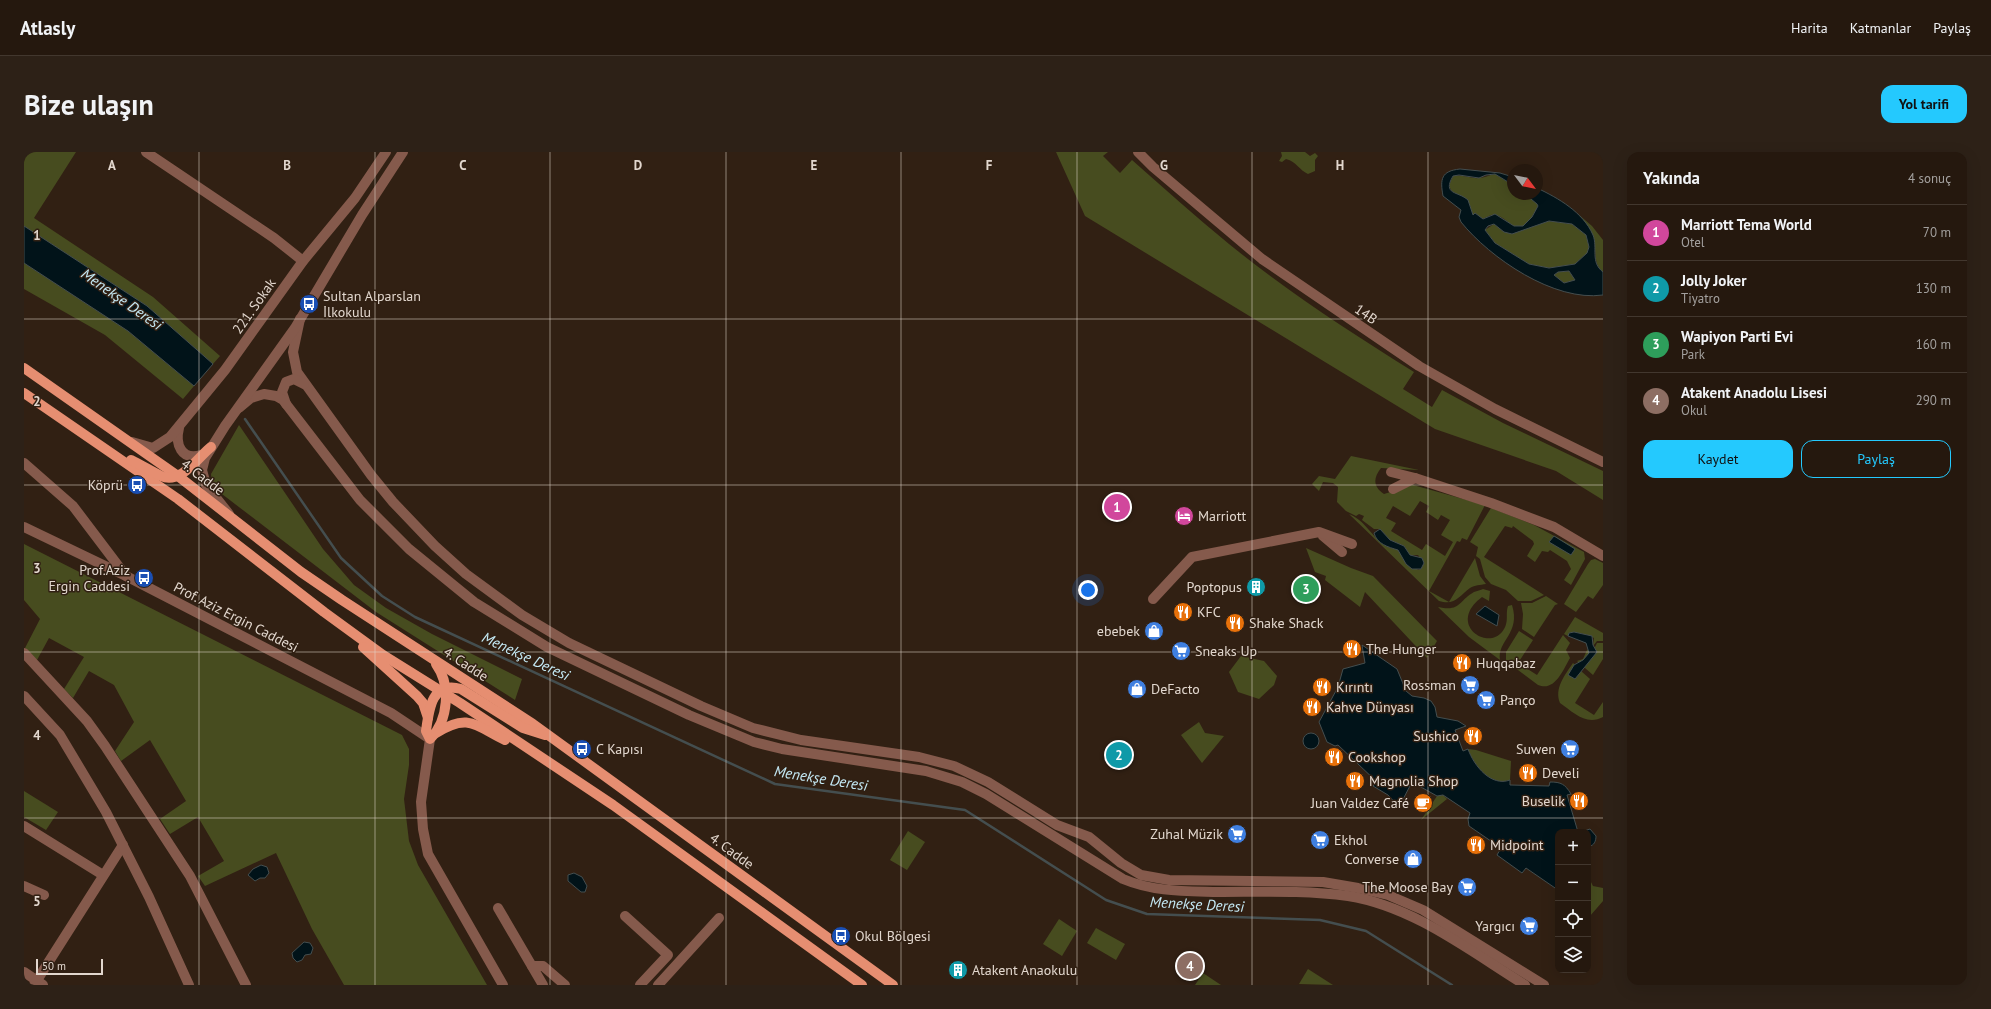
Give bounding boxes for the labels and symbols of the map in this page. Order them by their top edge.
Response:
text: A [108,157,116,174]
text: B [283,157,291,174]
text: C [459,157,467,174]
text: D [634,157,642,174]
text: E [811,157,818,174]
text: F [986,157,993,174]
text: G [1160,157,1168,174]
text: H [1336,157,1344,174]
north arrow [1507,164,1543,200]
text: 1 [33,227,41,244]
water label: Menekşe Deresi [78,264,167,335]
street label: 221. Sokak [228,274,280,337]
place label: Sultan Alparslan İlkokulu [323,287,421,321]
bus stop icon: Sultan Alparslan İlkokulu [298,293,320,315]
street label: 14B [1351,300,1381,328]
text: 2 [33,393,41,410]
street label: 4. Cadde [178,455,228,499]
bus stop icon: Köprü [126,474,148,496]
place label: Köprü [88,476,123,494]
pin: 1 [1104,492,1130,522]
hotel icon: Marriott [1173,505,1195,527]
place label: Marriott [1198,507,1247,525]
text: 3 [33,560,41,577]
place label: Prof.Aziz Ergin Caddesi [49,561,130,595]
bus stop icon: Prof.Aziz Ergin Caddesi [133,567,155,589]
pin: 3 [1293,574,1319,604]
building icon: Poptopus [1245,576,1267,598]
street label: Prof. Aziz Ergin Caddesi [171,578,301,656]
place label: Poptopus [1186,578,1242,596]
your location [1078,580,1098,600]
restaurant icon: KFC [1172,601,1194,623]
place label: KFC [1197,603,1221,621]
restaurant icon: Shake Shack [1224,612,1246,634]
place label: Shake Shack [1249,614,1324,632]
shop icon: ebebek [1143,620,1165,642]
place label: ebebek [1097,622,1140,640]
water label: Menekşe Deresi [479,627,574,685]
restaurant icon: The Hunger [1341,638,1363,660]
supermarket icon: Sneaks Up [1170,640,1192,662]
place label: The Hunger [1366,640,1437,658]
place label: Sneaks Up [1195,642,1257,660]
street label: 4. Cadde [440,643,492,685]
restaurant icon: Huqqabaz [1451,652,1473,674]
place label: Huqqabaz [1476,654,1536,672]
supermarket icon: Rossman [1459,674,1481,696]
restaurant icon: Kırıntı [1311,676,1333,698]
place label: Rossman [1403,676,1456,694]
shop icon: DeFacto [1126,678,1148,700]
place label: Kırıntı [1336,678,1373,696]
place label: DeFacto [1151,680,1200,698]
supermarket icon: Panço [1475,689,1497,711]
place label: Panço [1500,691,1535,709]
restaurant icon: Kahve Dünyası [1301,696,1323,718]
place label: Kahve Dünyası [1326,698,1414,716]
restaurant icon: Sushico [1462,725,1484,747]
text: 4 [33,727,41,744]
place label: Sushico [1413,727,1459,745]
bus stop icon: C Kapısı [571,738,593,760]
supermarket icon: Suwen [1559,738,1581,760]
place label: C Kapısı [596,740,643,758]
pin: 2 [1106,740,1132,770]
place label: Suwen [1516,740,1556,758]
restaurant icon: Cookshop [1323,746,1345,768]
place label: Cookshop [1348,748,1406,766]
water label: Menekşe Deresi [773,761,870,795]
restaurant icon: Develi [1517,762,1539,784]
place label: Develi [1542,764,1580,782]
restaurant icon: Magnolia Shop [1344,770,1366,792]
place label: Magnolia Shop [1369,772,1458,790]
restaurant icon: Buselik [1568,790,1590,812]
cafe icon: Juan Valdez Café [1412,792,1434,814]
place label: Buselik [1522,792,1565,810]
place label: Juan Valdez Café [1310,794,1409,812]
supermarket icon: Zuhal Müzik [1226,823,1248,845]
place label: Zuhal Müzik [1150,825,1223,843]
street label: 4. Cadde [706,829,758,873]
supermarket icon: Ekhol [1309,829,1331,851]
place label: Ekhol [1334,831,1367,849]
restaurant icon: Midpoint [1465,834,1487,856]
place label: Midpoint [1490,836,1544,854]
shop icon: Converse [1402,848,1424,870]
place label: Converse [1345,850,1399,868]
supermarket icon: The Moose Bay [1456,876,1478,898]
place label: The Moose Bay [1362,878,1453,896]
water label: Menekşe Deresi [1149,892,1246,916]
text: 5 [33,893,41,910]
supermarket icon: Yargıcı [1518,915,1540,937]
place label: Yargıcı [1475,917,1515,935]
bus stop icon: Okul Bölgesi [830,925,852,947]
place label: Okul Bölgesi [855,927,931,945]
pin: 4 [1177,951,1203,981]
scale bar [36,957,103,976]
building icon: Atakent Anaokulu [947,959,969,981]
place label: Atakent Anaokulu [972,961,1077,979]

